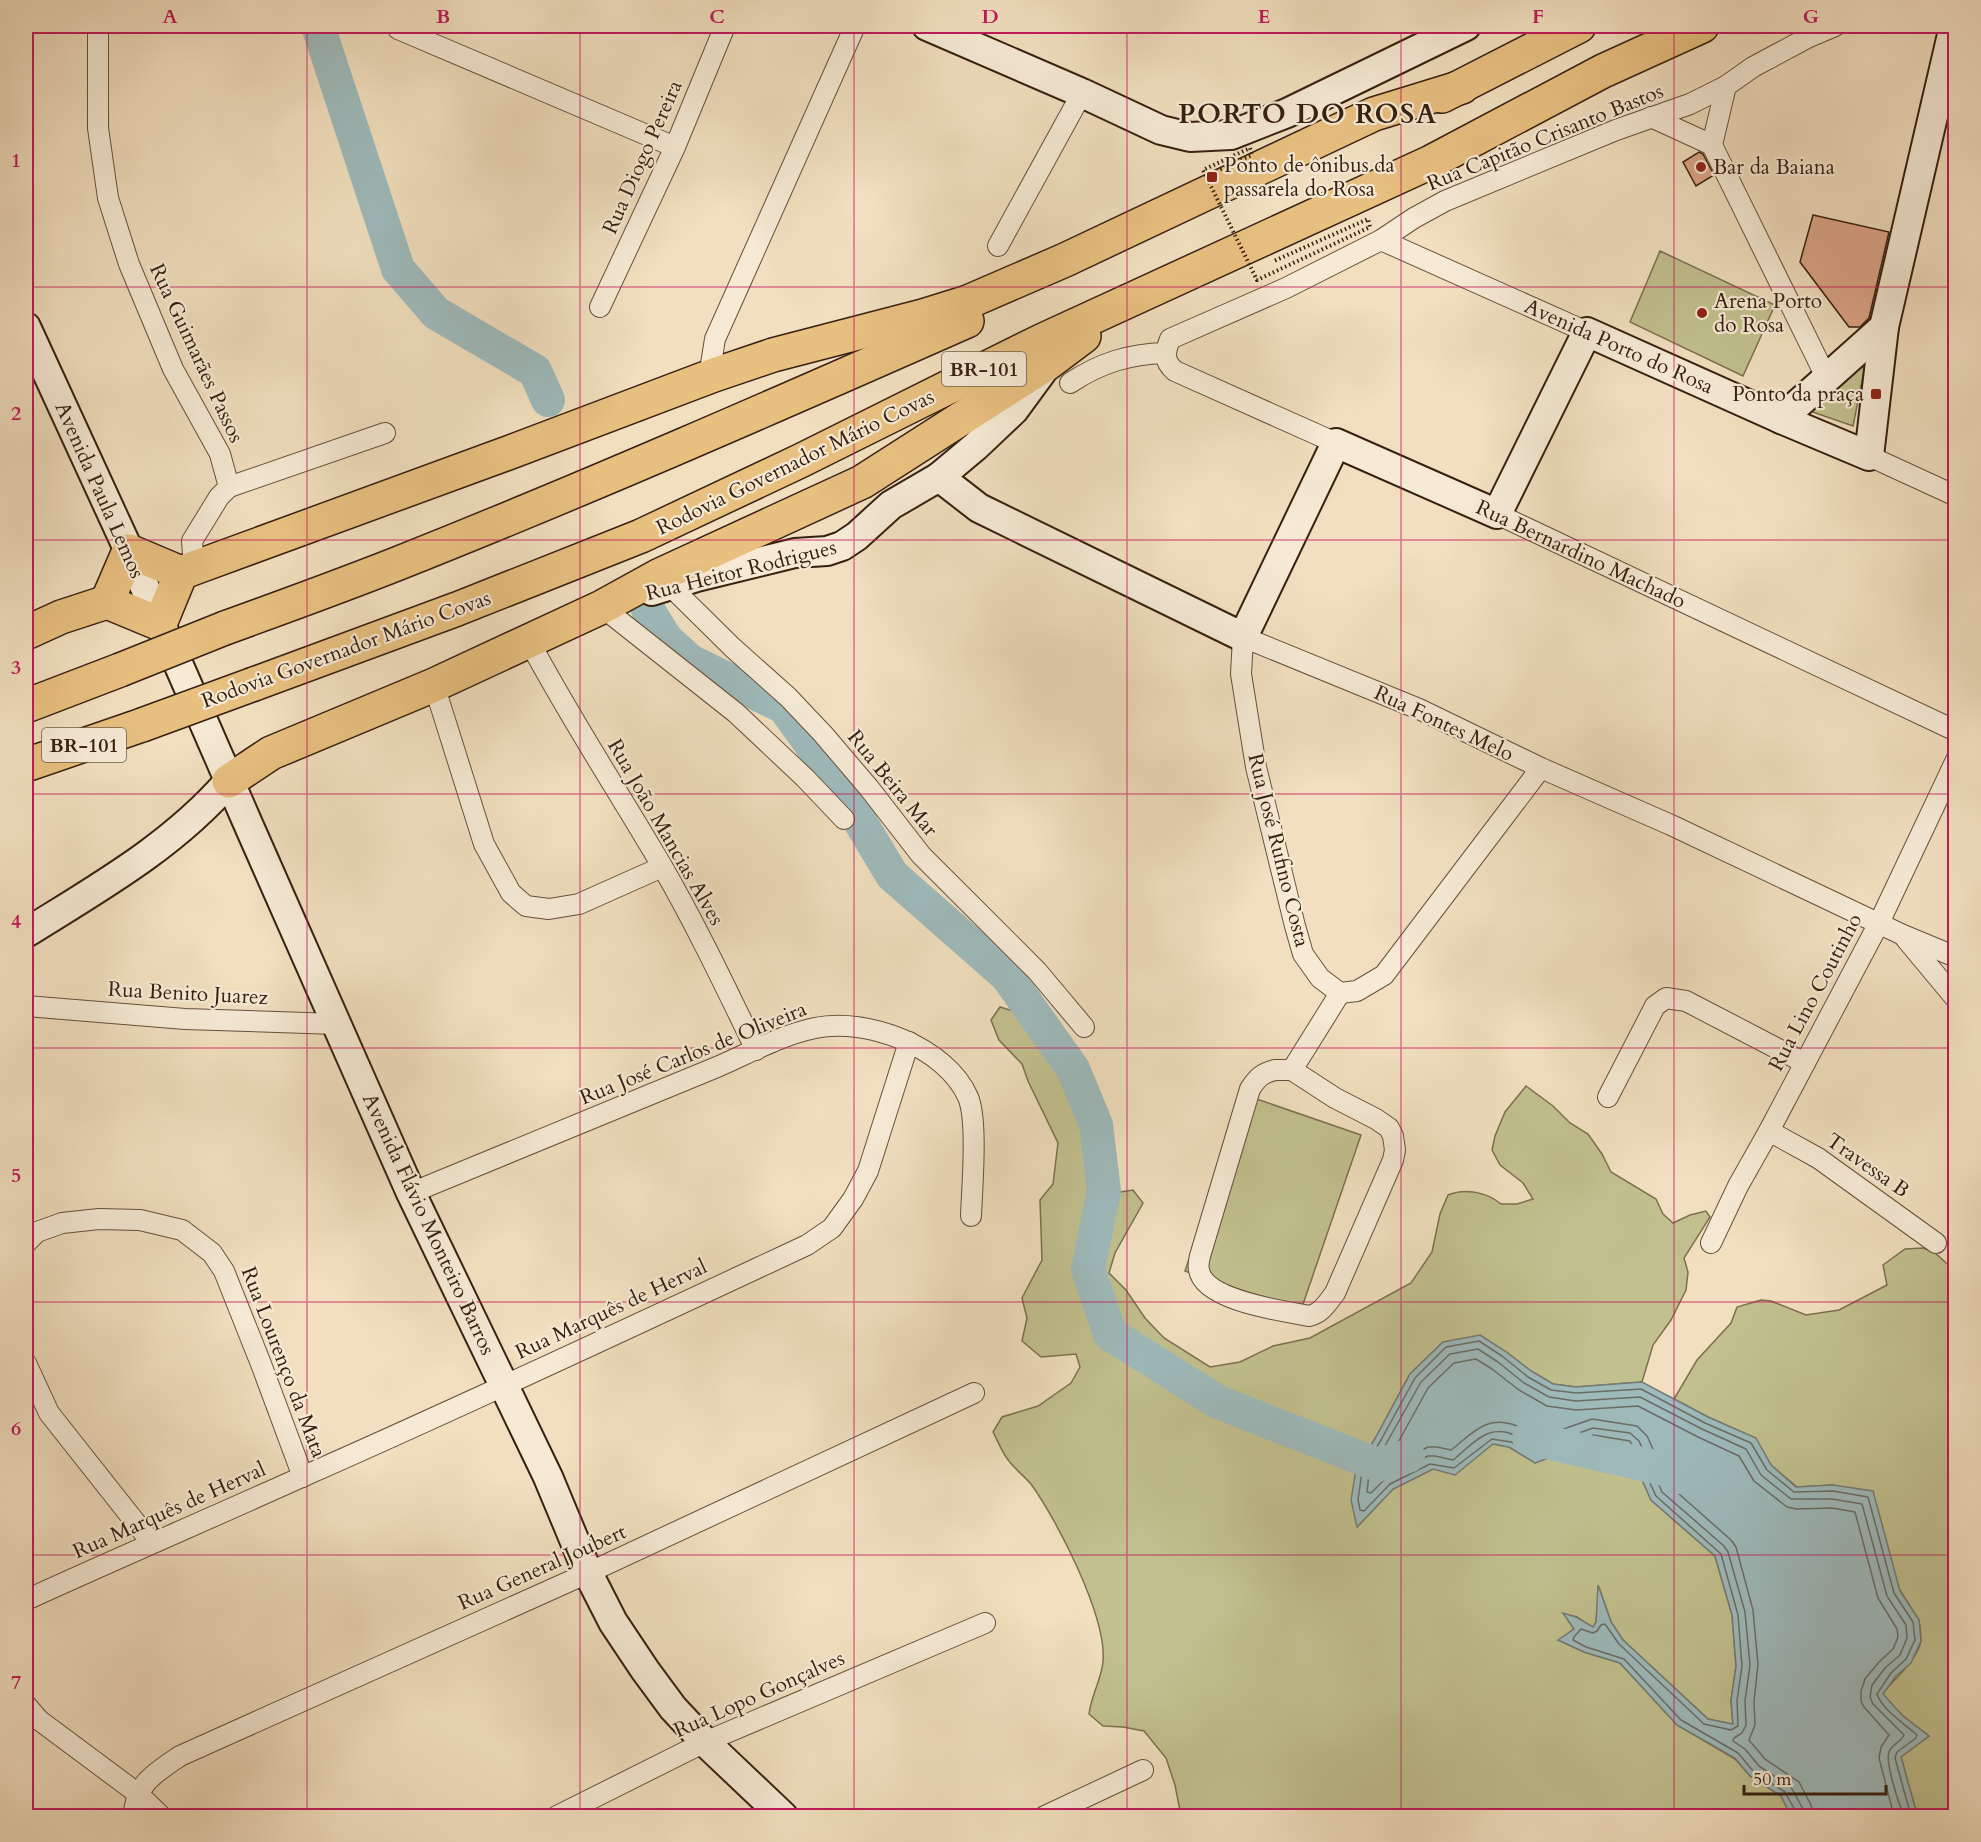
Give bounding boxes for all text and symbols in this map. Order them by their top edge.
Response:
text: A [162,3,178,30]
text: B [436,3,450,30]
text: C [709,3,725,30]
text: D [981,3,999,30]
text: E [1258,3,1270,30]
text: F [1532,3,1544,30]
text: G [1803,3,1819,30]
street label: Rua Diogo Pereira [596,76,689,239]
street label: Rua Capitão Crisanto Bastos [1423,77,1668,198]
district label: PORTO DO ROSA [1178,96,1438,133]
text: 1 [11,147,21,174]
place label: Ponto de ônibus da passarela do Rosa [1224,151,1395,204]
place label: Bar da Baiana [1713,153,1835,182]
marker: Bar da Baiana [1694,160,1708,174]
marker: Ponto de ônibus da passarela do Rosa [1205,170,1219,184]
street label: Rua Guimarães Passos [142,259,251,448]
place label: Arena Porto do Rosa [1714,287,1822,340]
street label: Avenida Porto do Rosa [1520,292,1718,401]
marker: Arena Porto do Rosa [1695,306,1709,320]
road number: BR-101 [942,352,1026,386]
place label: Ponto da praça [1732,380,1864,409]
street label: Rodovia Governador Mário Covas [651,382,939,543]
marker: Ponto da praça [1869,387,1883,401]
street label: Avenida Paula Lemos [48,397,151,583]
text: 2 [11,400,21,427]
street label: Rua Bernardino Machado [1471,493,1690,616]
street label: Rua Heitor Rodrigues [643,533,840,608]
street label: Rodovia Governador Mário Covas [198,584,495,715]
text: 3 [11,654,21,681]
street label: Rua Fontes Melo [1369,678,1518,768]
street label: Rua Beira Mar [841,724,945,843]
road number: BR-101 [42,728,126,762]
street label: Rua João Mancias Alves [600,734,731,931]
street label: Rua José Rufino Costa [1240,750,1317,950]
text: 4 [11,908,21,935]
street label: Rua Lino Coutinho [1762,908,1869,1076]
street label: Rua Benito Juarez [107,975,269,1012]
street label: Rua José Carlos de Oliveira [575,995,811,1112]
street label: Avenida Flávio Monteiro Barros [355,1089,502,1360]
street label: Travessa B [1820,1126,1915,1205]
text: 5 [11,1162,21,1189]
street label: Rua Marquês de Herval [511,1252,712,1367]
street label: Rua Lourenço da Mata [234,1262,333,1462]
text: 6 [11,1415,21,1442]
street label: Rua Marquês de Herval [68,1455,270,1566]
street label: Rua General Joubert [454,1517,631,1618]
street label: Rua Lopo Gonçalves [669,1644,849,1745]
text: 7 [11,1669,21,1696]
scale bar [1744,1758,1886,1796]
text: 50 m [1753,1767,1792,1792]

